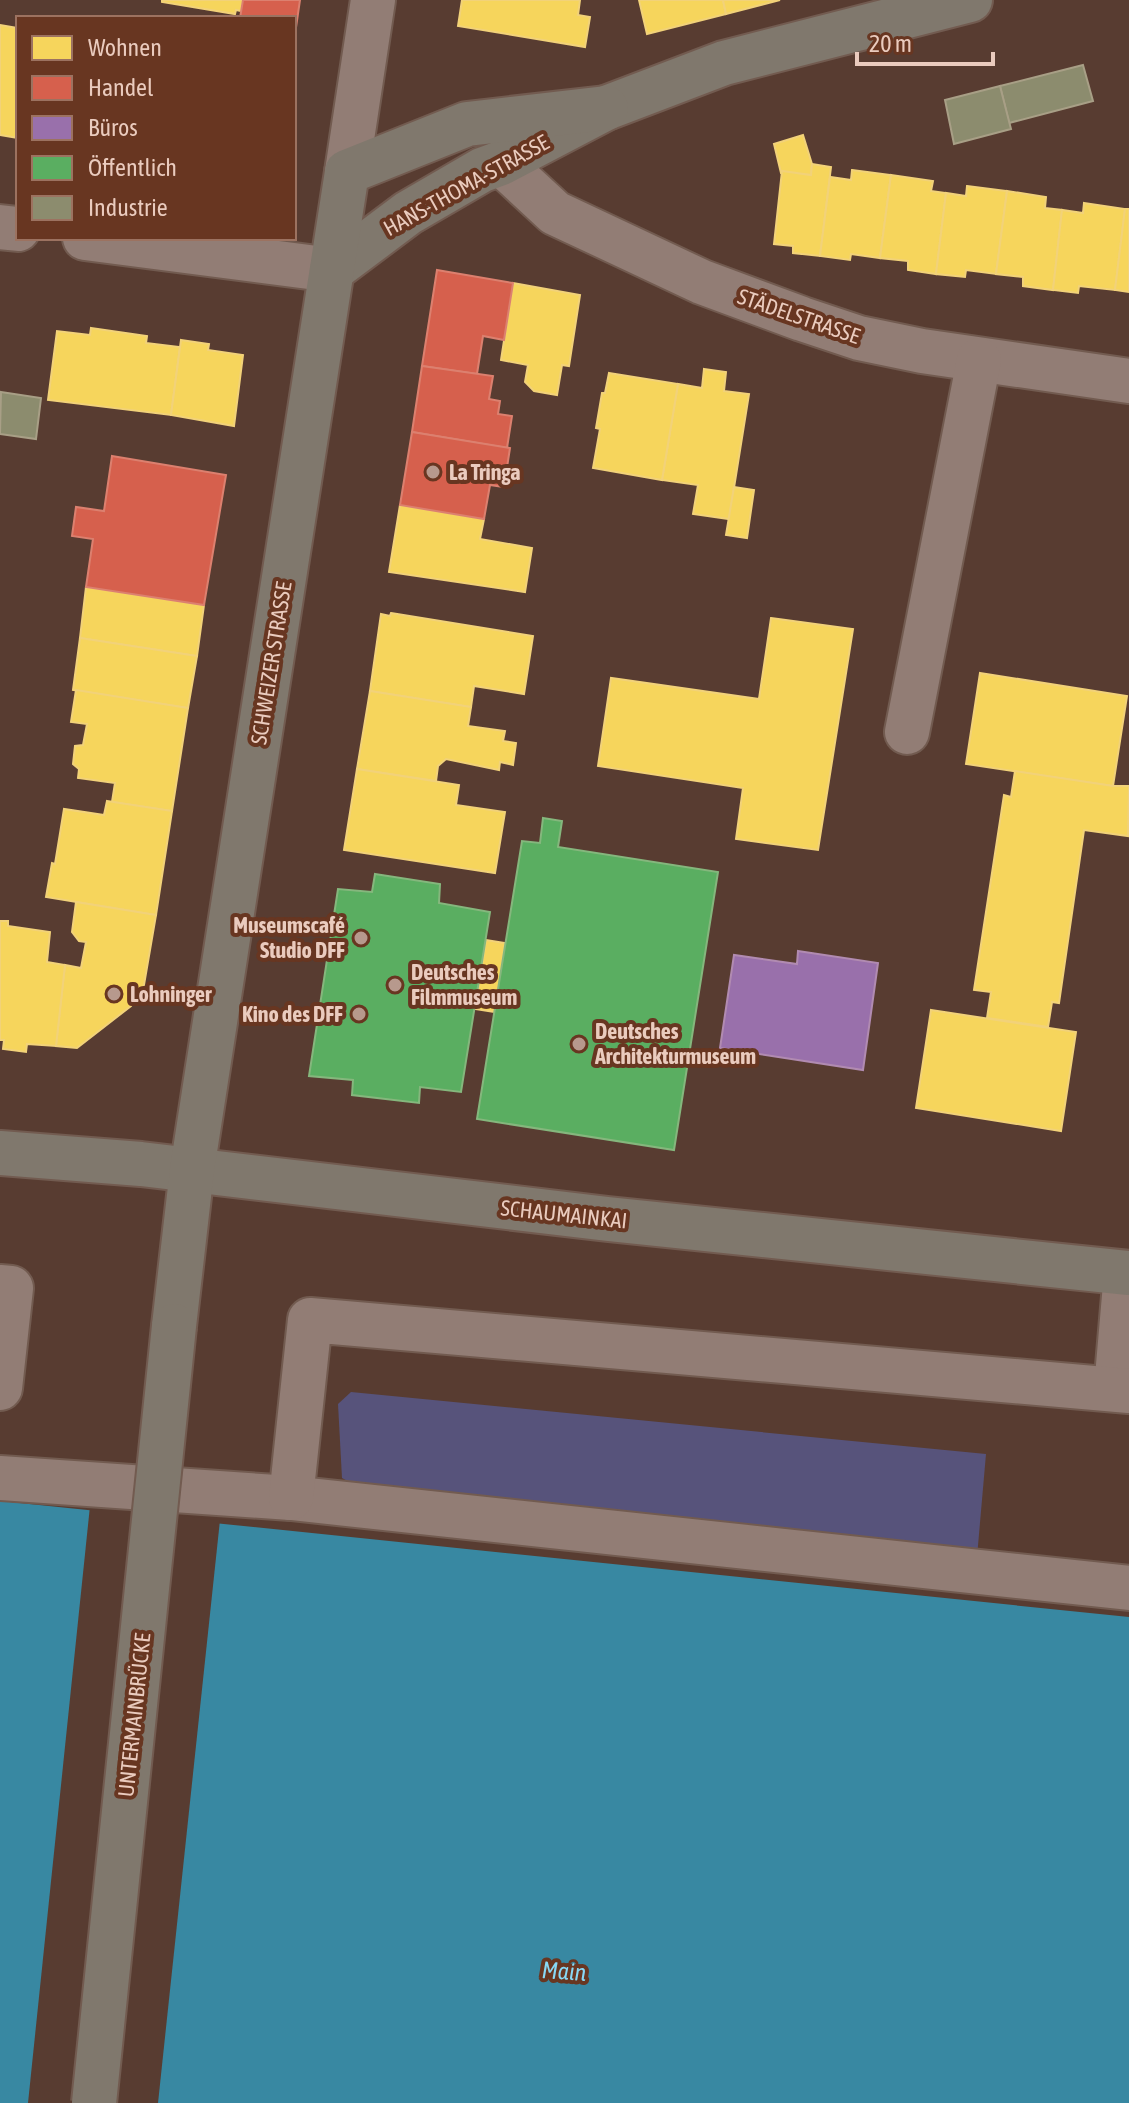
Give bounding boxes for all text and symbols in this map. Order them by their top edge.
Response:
legend [16,16,296,240]
scale bar [857,16,993,66]
text: 20 m [869,30,912,57]
text: Wohnen [88,34,162,61]
text: Handel [88,74,154,101]
text: Büros [88,114,138,141]
street label: HANS-THOMA-STRASSE [379,128,554,241]
text: Öffentlich [88,154,177,181]
text: Industrie [88,194,168,221]
street label: STÄDELSTRASSE [734,283,864,349]
place label: La Tringa [449,459,521,485]
marker: La Tringa [424,463,442,481]
street label: SCHWEIZER STRASSE [245,579,297,746]
place label: Museumscafé Studio DFF [233,912,345,963]
marker: Museumscafé Studio DFF [352,929,370,947]
place label: Deutsches Filmmuseum [411,959,517,1010]
marker: Deutsches Filmmuseum [386,976,404,994]
place label: Lohninger [130,981,212,1007]
marker: Lohninger [105,985,123,1003]
place label: Kino des DFF [242,1001,343,1027]
marker: Kino des DFF [350,1005,368,1023]
place label: Deutsches Architekturmuseum [594,1018,756,1069]
marker: Deutsches Architekturmuseum [570,1035,588,1053]
street label: SCHAUMAINKAI [500,1194,628,1234]
street label: UNTERMAINBRÜCKE [112,1631,156,1798]
water label: Main [541,1956,587,1986]

